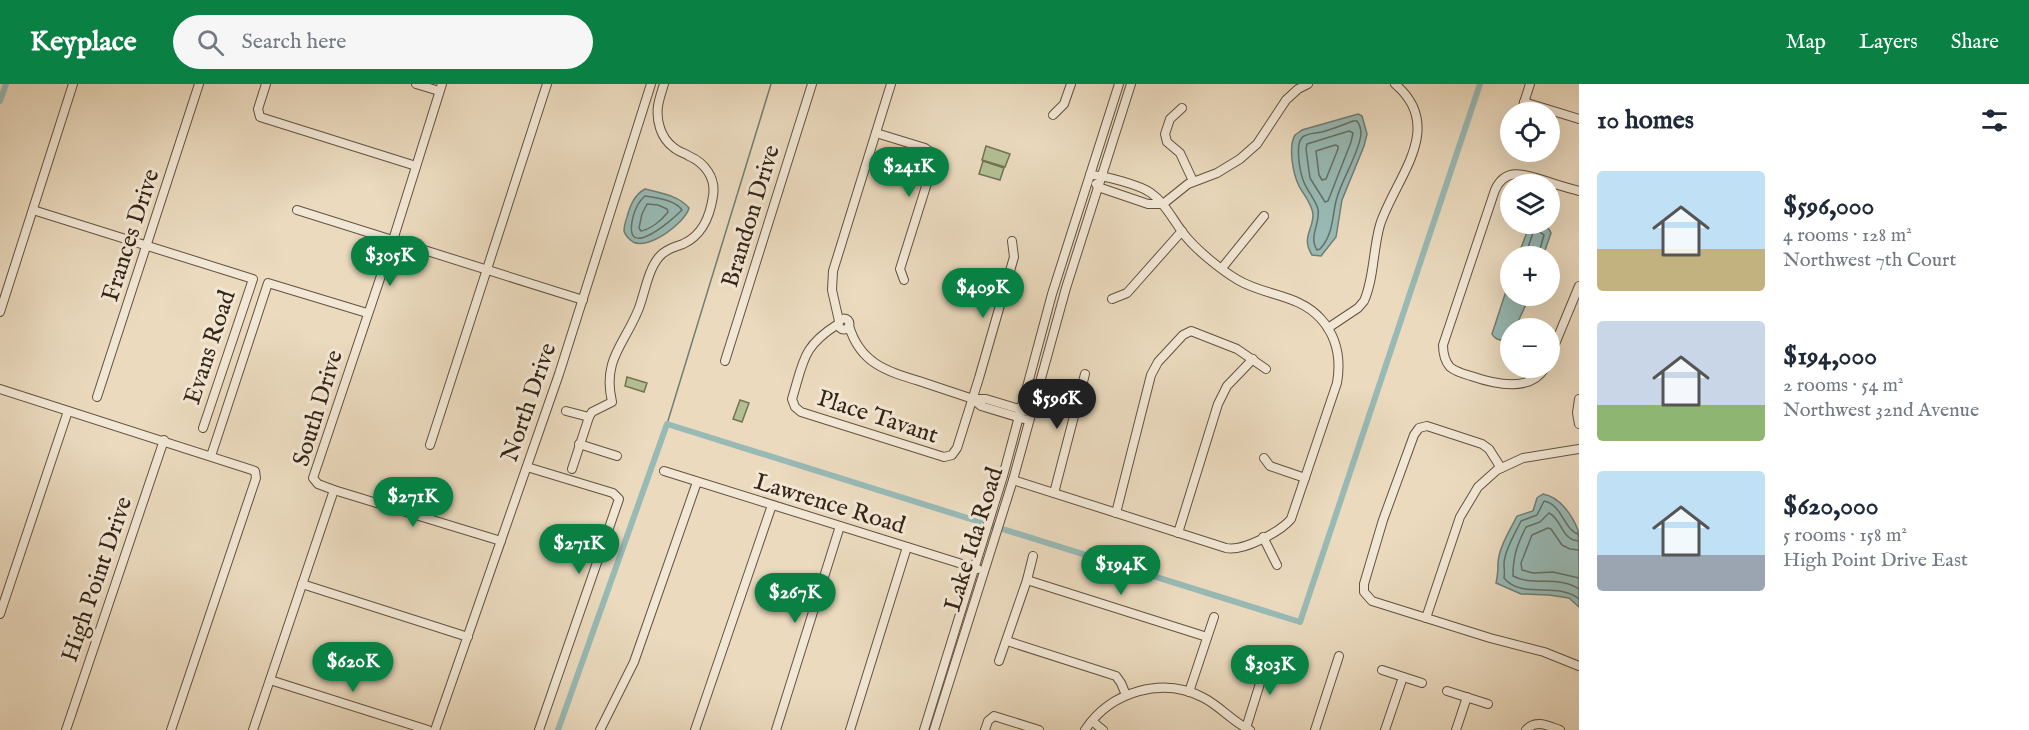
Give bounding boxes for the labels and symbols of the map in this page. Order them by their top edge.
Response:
street label: Brandon Drive [715,141,788,291]
pin: $241K [867,147,951,198]
street label: Frances Drive [95,165,167,306]
pin: $305K [348,236,432,287]
pin: $409K [941,268,1025,319]
street label: Evans Road [177,286,243,408]
street label: North Drive [495,339,564,466]
street label: South Drive [286,347,351,470]
pin: $596K [1015,379,1099,430]
street label: Place Tavant [813,383,942,451]
street label: Lake Ida Road [938,463,1011,615]
street label: Lawrence Road [750,467,909,542]
pin: $271K [371,477,455,528]
street label: High Point Drive [55,493,140,666]
pin: $271K [537,524,621,575]
pin: $194K [1079,545,1163,596]
pin: $267K [753,573,837,624]
pin: $620K [311,642,395,693]
pin: $303K [1228,645,1312,696]

